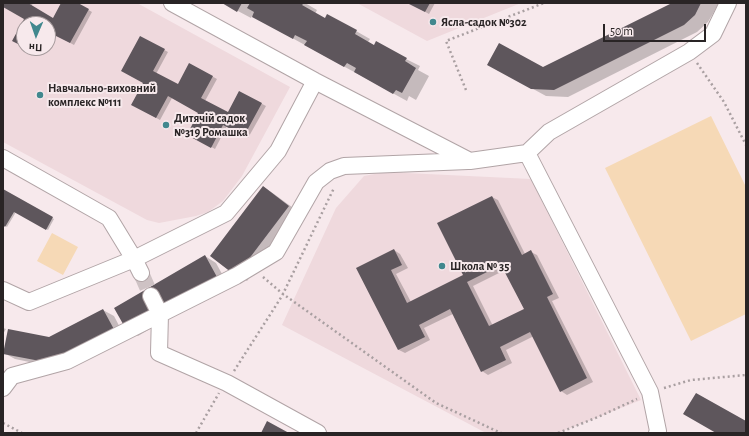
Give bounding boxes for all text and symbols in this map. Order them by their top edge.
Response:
place label: Ясла-садок №302 [441,15,527,29]
north arrow [16,16,56,56]
scale bar [605,16,708,42]
marker: Ясла-садок №302 [428,17,438,27]
text: 50 m [610,25,633,37]
text: Пн [29,42,43,53]
place label: Навчально-виховний комплекс №111 [48,81,156,109]
marker: Навчально-виховний комплекс №111 [35,90,45,100]
place label: Дитячій садок №319 Ромашка [174,111,248,139]
marker: Дитячій садок №319 Ромашка [161,120,171,130]
place label: Школа № 35 [450,259,509,273]
marker: Школа № 35 [437,261,447,271]

